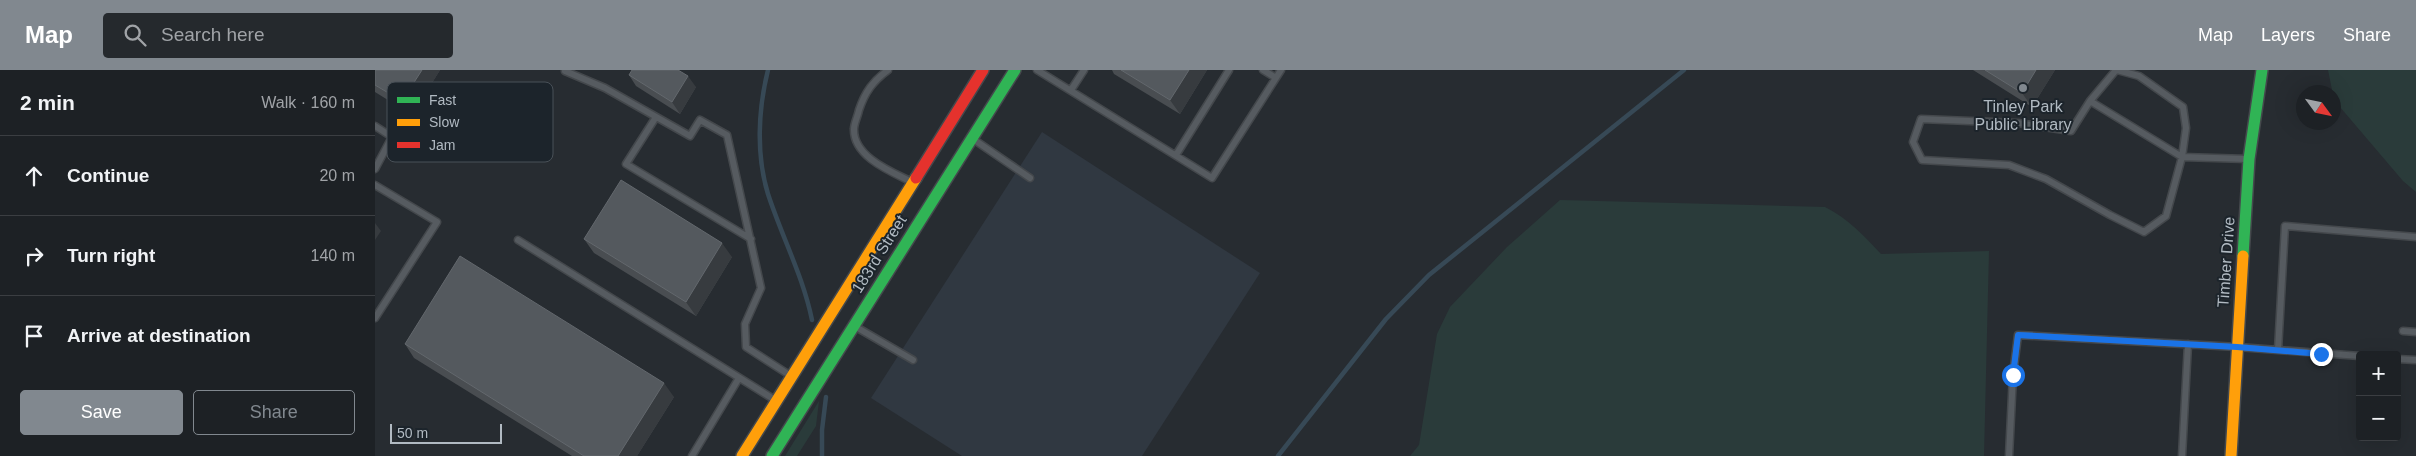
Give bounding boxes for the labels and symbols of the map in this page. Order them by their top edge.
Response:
legend [387,82,553,162]
marker: Tinley Park Public Library [2017,82,2029,94]
north arrow [2296,85,2341,130]
text: Fast [429,92,456,108]
place label: Tinley Park Public Library [1975,98,2071,133]
text: Slow [429,114,460,130]
text: Jam [429,137,455,153]
street label: 183rd Street [848,212,910,296]
street label: Timber Drive [2214,216,2238,308]
route end [2310,343,2333,366]
route start [2002,364,2025,387]
scale bar [390,421,503,444]

